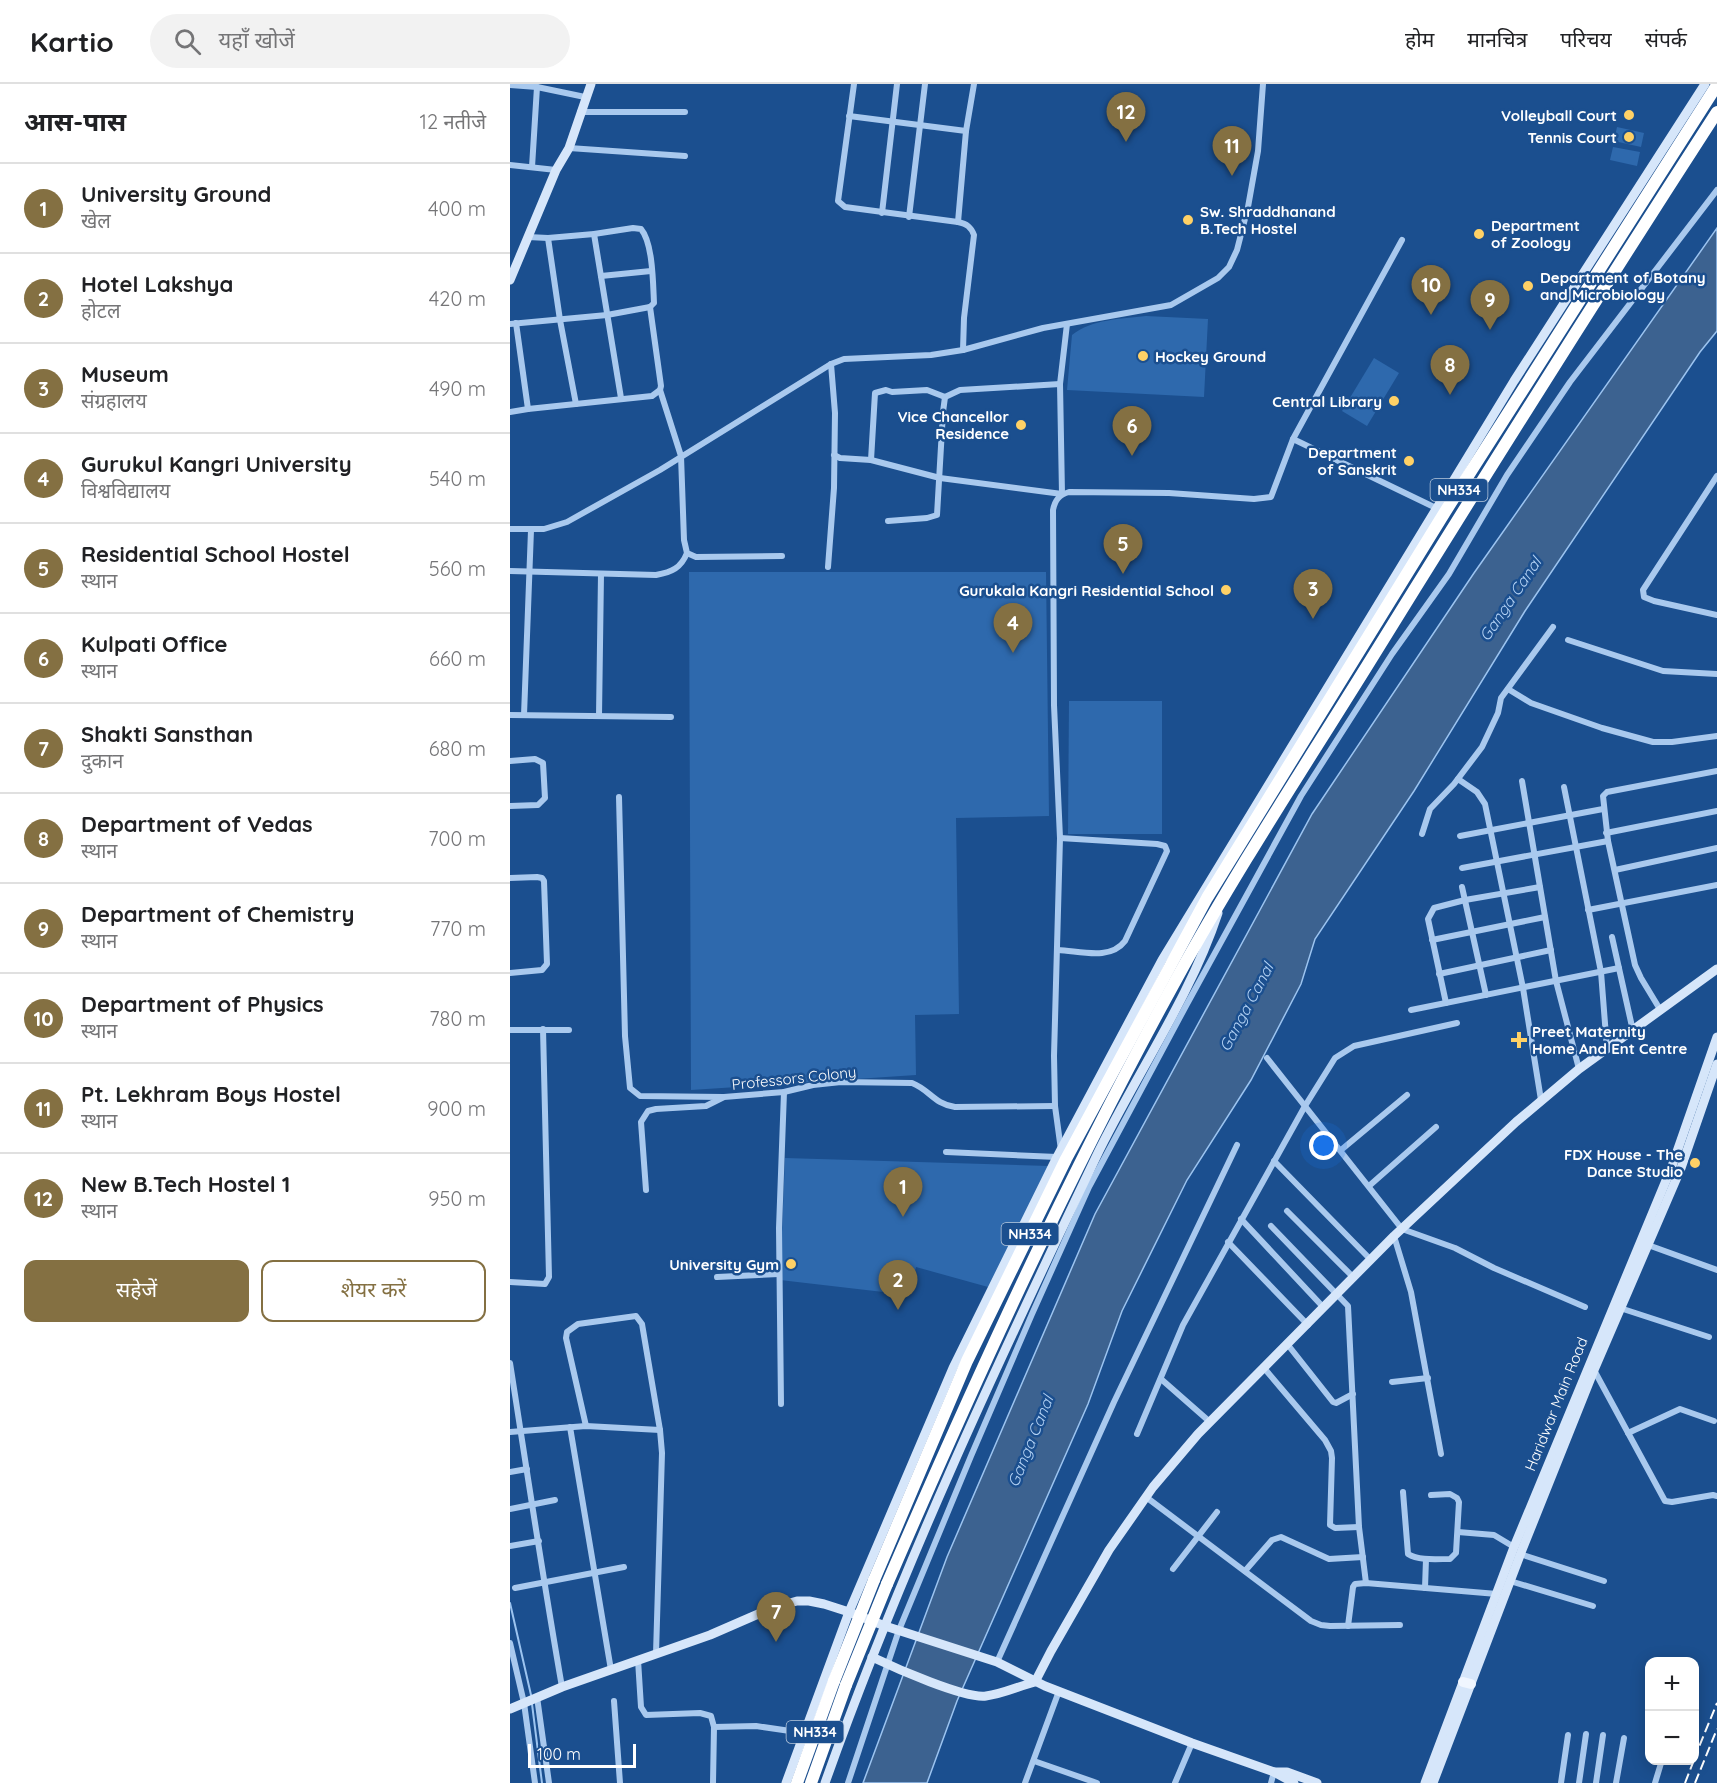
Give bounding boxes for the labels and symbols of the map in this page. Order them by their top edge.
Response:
pin: 12 [1106,92,1146,142]
place label: Volleyball Court [1501,106,1617,125]
marker: Volleyball Court [1622,108,1636,122]
pin: 11 [1212,126,1252,176]
place label: Tennis Court [1527,128,1617,147]
marker: Tennis Court [1622,130,1636,144]
place label: Sw. Shraddhanand B.Tech Hostel [1200,202,1336,238]
marker: Sw. Shraddhanand B.Tech Hostel [1181,213,1195,227]
place label: Department of Zoology [1491,216,1580,252]
marker: Department of Zoology [1472,227,1486,241]
pin: 10 [1412,266,1450,315]
place label: Department of Botany and Microbiology [1540,268,1706,304]
marker: Department of Botany and Microbiology [1521,279,1535,293]
pin: 9 [1470,280,1510,330]
pin: 8 [1430,346,1470,395]
place label: Hockey Ground [1155,347,1266,366]
marker: Hockey Ground [1136,349,1150,363]
place label: Central Library [1272,392,1382,411]
marker: Central Library [1387,394,1401,408]
pin: 6 [1112,406,1152,456]
place label: Vice Chancellor Residence [897,407,1009,443]
marker: Vice Chancellor Residence [1014,418,1028,432]
place label: Department of Sanskrit [1308,443,1397,479]
marker: Department of Sanskrit [1402,454,1416,468]
road number: NH334 [1430,479,1488,501]
pin: 5 [1104,524,1142,574]
water label: Ganga Canal [1475,551,1547,645]
pin: 3 [1294,570,1332,619]
place label: Gurukala Kangri Residential School [959,581,1214,600]
marker: Gurukala Kangri Residential School [1219,583,1233,597]
pin: 4 [994,604,1032,653]
water label: Ganga Canal [1214,957,1279,1055]
place label: Preet Maternity Home And Ent Centre [1532,1022,1688,1058]
marker: Preet Maternity Home And Ent Centre [1510,1031,1528,1049]
street label: Professors Colony [731,1062,857,1094]
your location [1309,1131,1338,1160]
place label: FDX House - The Dance Studio [1564,1145,1683,1181]
marker: FDX House - The Dance Studio [1688,1156,1702,1170]
pin: 1 [884,1168,922,1217]
road number: NH334 [1002,1223,1058,1245]
place label: University Gym [669,1255,779,1274]
marker: University Gym [784,1257,798,1271]
pin: 2 [878,1260,918,1310]
street label: Haridwar Main Road [1520,1334,1592,1474]
water label: Ganga Canal [1003,1390,1058,1490]
pin: 7 [756,1592,796,1642]
road number: NH334 [786,1721,844,1743]
scale bar [528,1741,636,1768]

